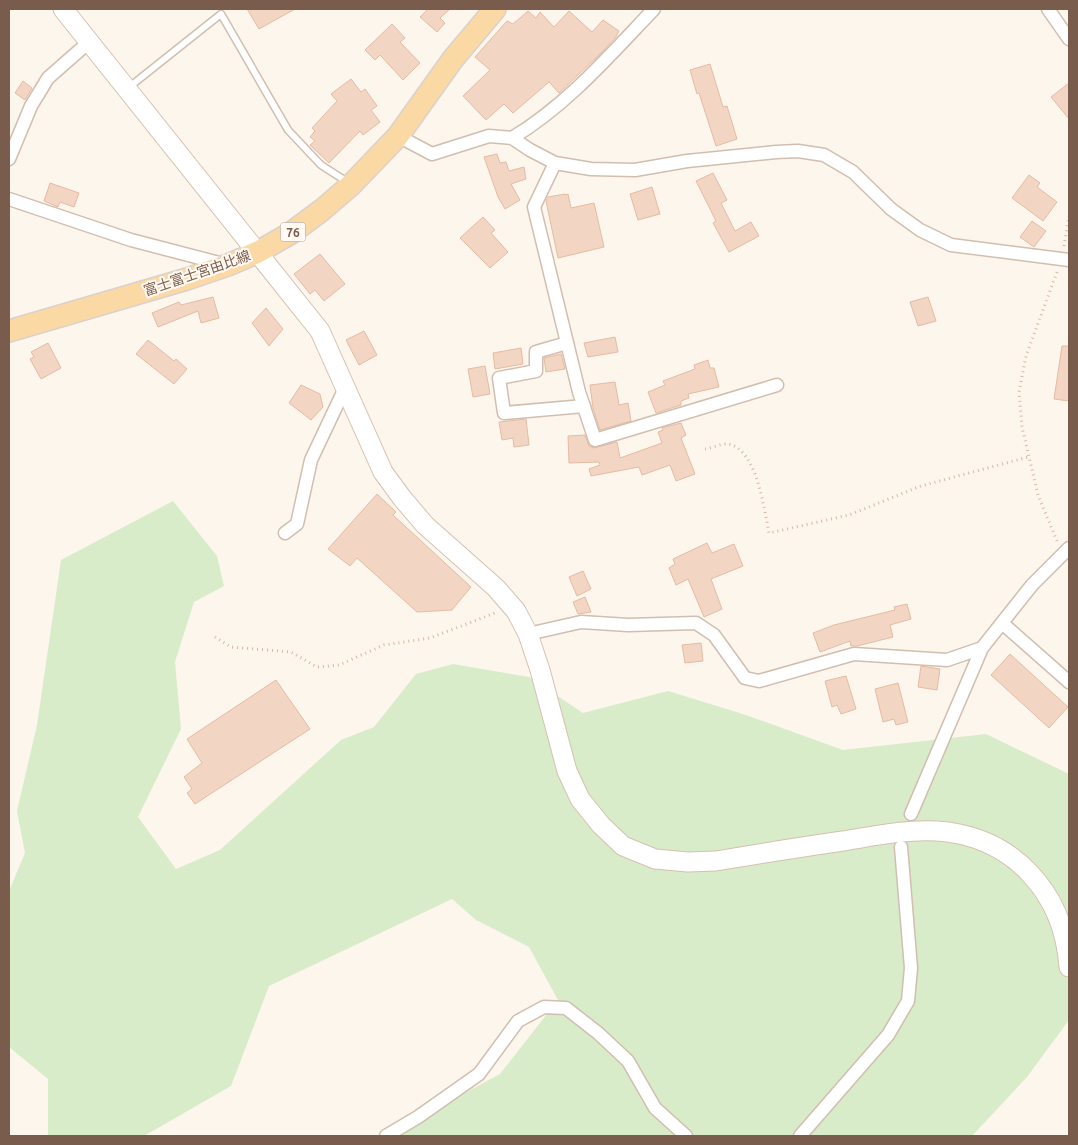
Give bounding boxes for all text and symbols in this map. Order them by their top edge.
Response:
road number: 76 [280,222,306,242]
street label: 富士富士宮由比線 [141,247,253,299]

